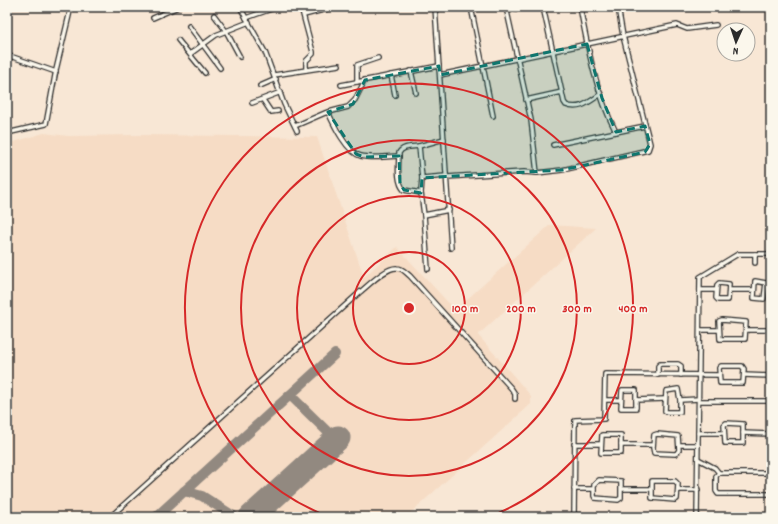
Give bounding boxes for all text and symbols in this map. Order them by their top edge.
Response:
north arrow [716,22,756,62]
text: N [732,42,739,58]
centre of rings [402,301,416,315]
text: 100 m [452,301,478,318]
text: 200 m [506,301,536,318]
text: 300 m [562,301,592,318]
text: 400 m [618,301,648,318]

